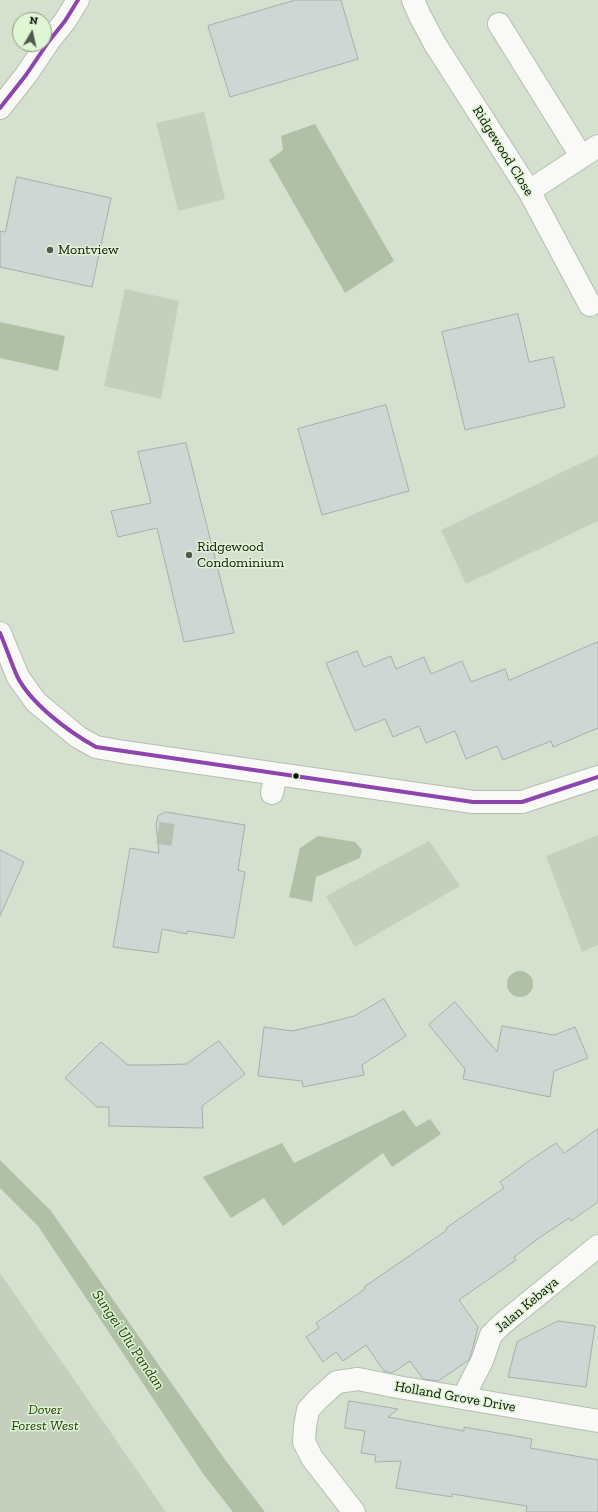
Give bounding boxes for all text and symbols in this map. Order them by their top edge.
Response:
north arrow [12,12,52,52]
text: N [29,14,39,28]
street label: Ridgewood Close [469,103,537,199]
place label: Montview [58,242,119,258]
marker: Montview [45,245,55,255]
place label: Ridgewood Condominium [197,539,284,572]
marker: Ridgewood Condominium [184,550,194,560]
unlabelled marker [291,771,301,781]
street label: Jalan Kebaya [492,1274,562,1336]
water label: Sungei Ulu Pandan [88,1287,168,1393]
street label: Holland Grove Drive [393,1378,517,1416]
park label: Dover Forest West [11,1402,79,1434]

